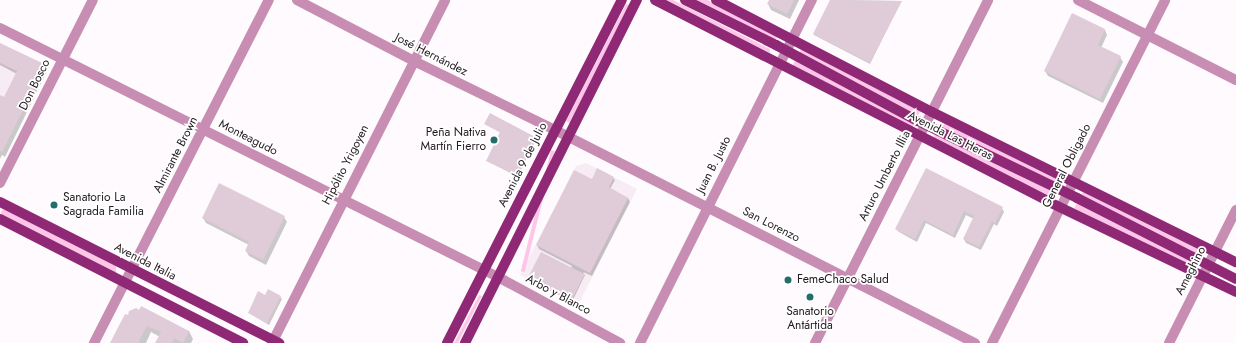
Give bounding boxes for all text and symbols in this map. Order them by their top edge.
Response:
street label: José Hernández [392,30,470,80]
street label: Don Bosco [16,57,54,113]
street label: Avenida Las Heras [905,108,995,164]
street label: Almirante Brown [151,115,201,195]
street label: Monteagudo [216,117,280,159]
street label: Avenida 9 de Julio [495,120,551,210]
street label: General Obligado [1040,122,1094,210]
street label: Hipólito Yrigoyen [320,123,372,207]
place label: Peña Nativa Martín Fierro [421,126,486,154]
street label: Arturo Umberto Illia [856,128,914,224]
street label: Juan B. Justo [694,134,734,196]
marker: Peña Nativa Martín Fierro [489,135,499,145]
place label: Sanatorio La Sagrada Familia [63,191,144,219]
marker: Sanatorio La Sagrada Familia [48,199,60,211]
street label: San Lorenzo [740,204,802,246]
street label: Avenida Italia [112,240,178,284]
street label: Ameghino [1173,244,1209,298]
street label: Arbo y Blanco [523,272,593,318]
place label: FemeChaco Salud [797,273,889,287]
marker: FemeChaco Salud [782,274,794,286]
marker: Sanatorio Antártida [804,291,816,303]
place label: Sanatorio Antártida [786,305,834,333]

